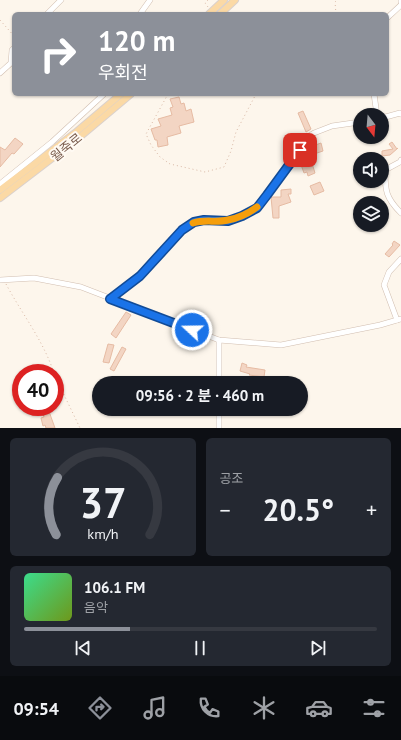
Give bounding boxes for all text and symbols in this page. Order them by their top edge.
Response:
text: 120 m [98,22,175,59]
icon: right [32,28,84,80]
text: 우회전 [98,61,148,84]
north arrow [353,108,389,144]
map controls [353,108,389,232]
street label: 월죽로 [47,129,86,165]
pin [283,133,317,167]
icon: arrive [289,139,311,161]
button: sound [353,152,389,188]
button: layers [353,196,389,232]
position arrow [171,309,213,351]
speed limit sign: 40 [12,364,64,416]
text: 09:56 · 2 분 · 460 m [136,386,264,405]
text: 공조 [220,470,243,487]
text: 37 [79,476,126,529]
text: 20.5° [262,490,334,529]
text: − [220,496,231,524]
text: + [366,496,377,524]
text: km/h [87,524,118,543]
text: 106.1 FM [84,578,145,597]
text: 음악 [84,599,108,616]
icon: previous [72,637,94,659]
icon: pause [189,637,211,659]
icon: next [307,637,329,659]
icon: directions [86,694,114,722]
icon: music [141,694,169,722]
icon: phone [195,694,223,722]
icon: climate [250,694,278,722]
icon: car [305,694,333,722]
icon: filters [360,694,388,722]
text: 09:54 [13,697,59,720]

